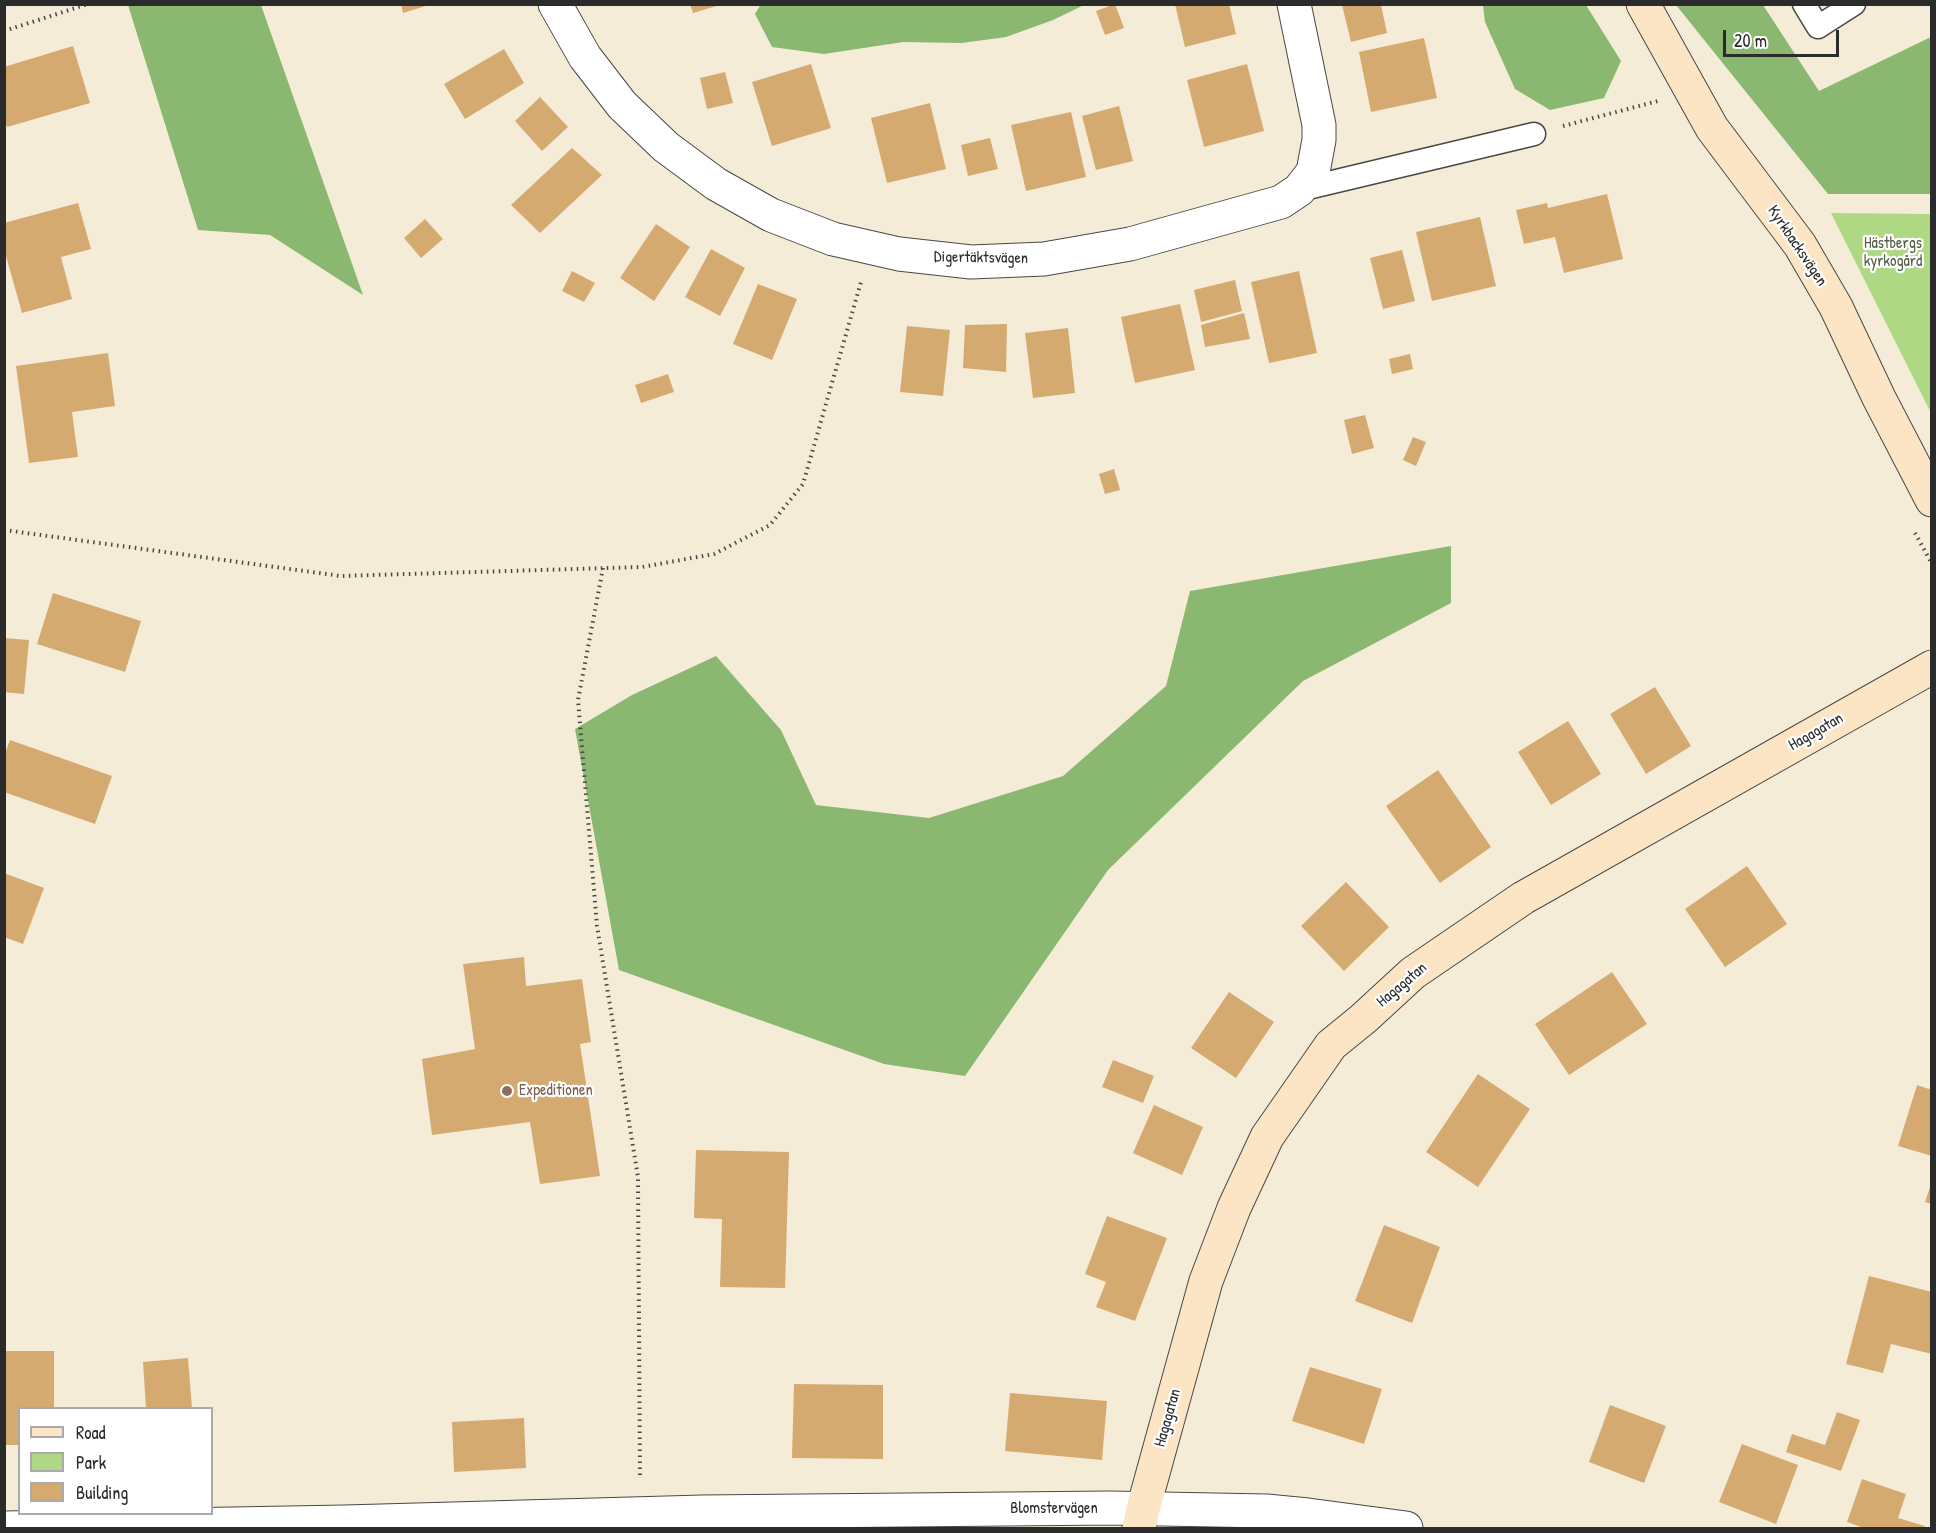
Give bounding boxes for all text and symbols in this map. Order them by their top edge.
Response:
scale bar [1726,18,1842,56]
text: 20 m [1734,28,1767,53]
street label: Kyrkbacksvägen [1763,202,1831,290]
park label: Hästbergs kyrkogård [1864,234,1922,272]
street label: Digertäktsvägen [934,248,1028,268]
street label: Hagagatan [1785,709,1847,755]
street label: Hagagatan [1373,959,1431,1011]
place label: Expeditionen [519,1081,593,1101]
marker: Expeditionen [500,1084,514,1098]
street label: Hagagatan [1151,1387,1185,1449]
legend [18,1407,213,1515]
text: Road [76,1420,106,1445]
text: Park [76,1450,106,1475]
text: Building [76,1480,128,1505]
street label: Blomstervägen [1010,1499,1098,1519]

